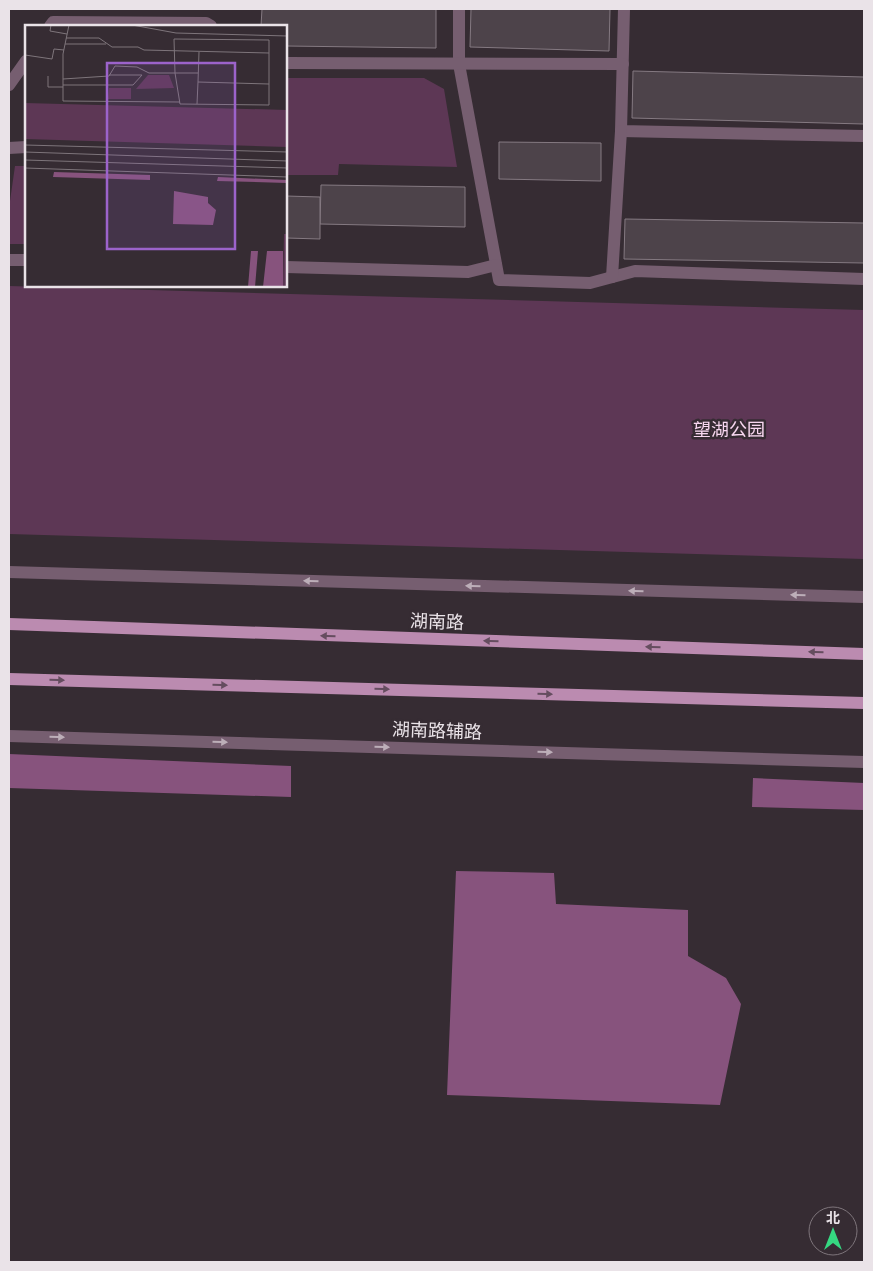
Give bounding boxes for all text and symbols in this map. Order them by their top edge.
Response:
inset map [25,25,288,288]
park label: 望湖公园 [693,417,765,443]
one-way arrow [302,577,318,585]
one-way arrow [465,582,481,590]
one-way arrow [627,586,643,594]
one-way arrow [790,591,806,599]
street label: 湖南路 [410,608,464,636]
one-way arrow [320,631,336,639]
one-way arrow [482,637,498,645]
one-way arrow [645,643,661,651]
one-way arrow [807,648,823,656]
one-way arrow [50,676,66,684]
one-way arrow [212,681,228,689]
one-way arrow [375,686,391,694]
one-way arrow [537,690,553,698]
street label: 湖南路辅路 [392,716,482,746]
one-way arrow [50,733,66,741]
one-way arrow [212,738,228,746]
one-way arrow [375,743,391,751]
one-way arrow [537,748,553,756]
north arrow [808,1206,858,1256]
text: 北 [826,1208,840,1228]

